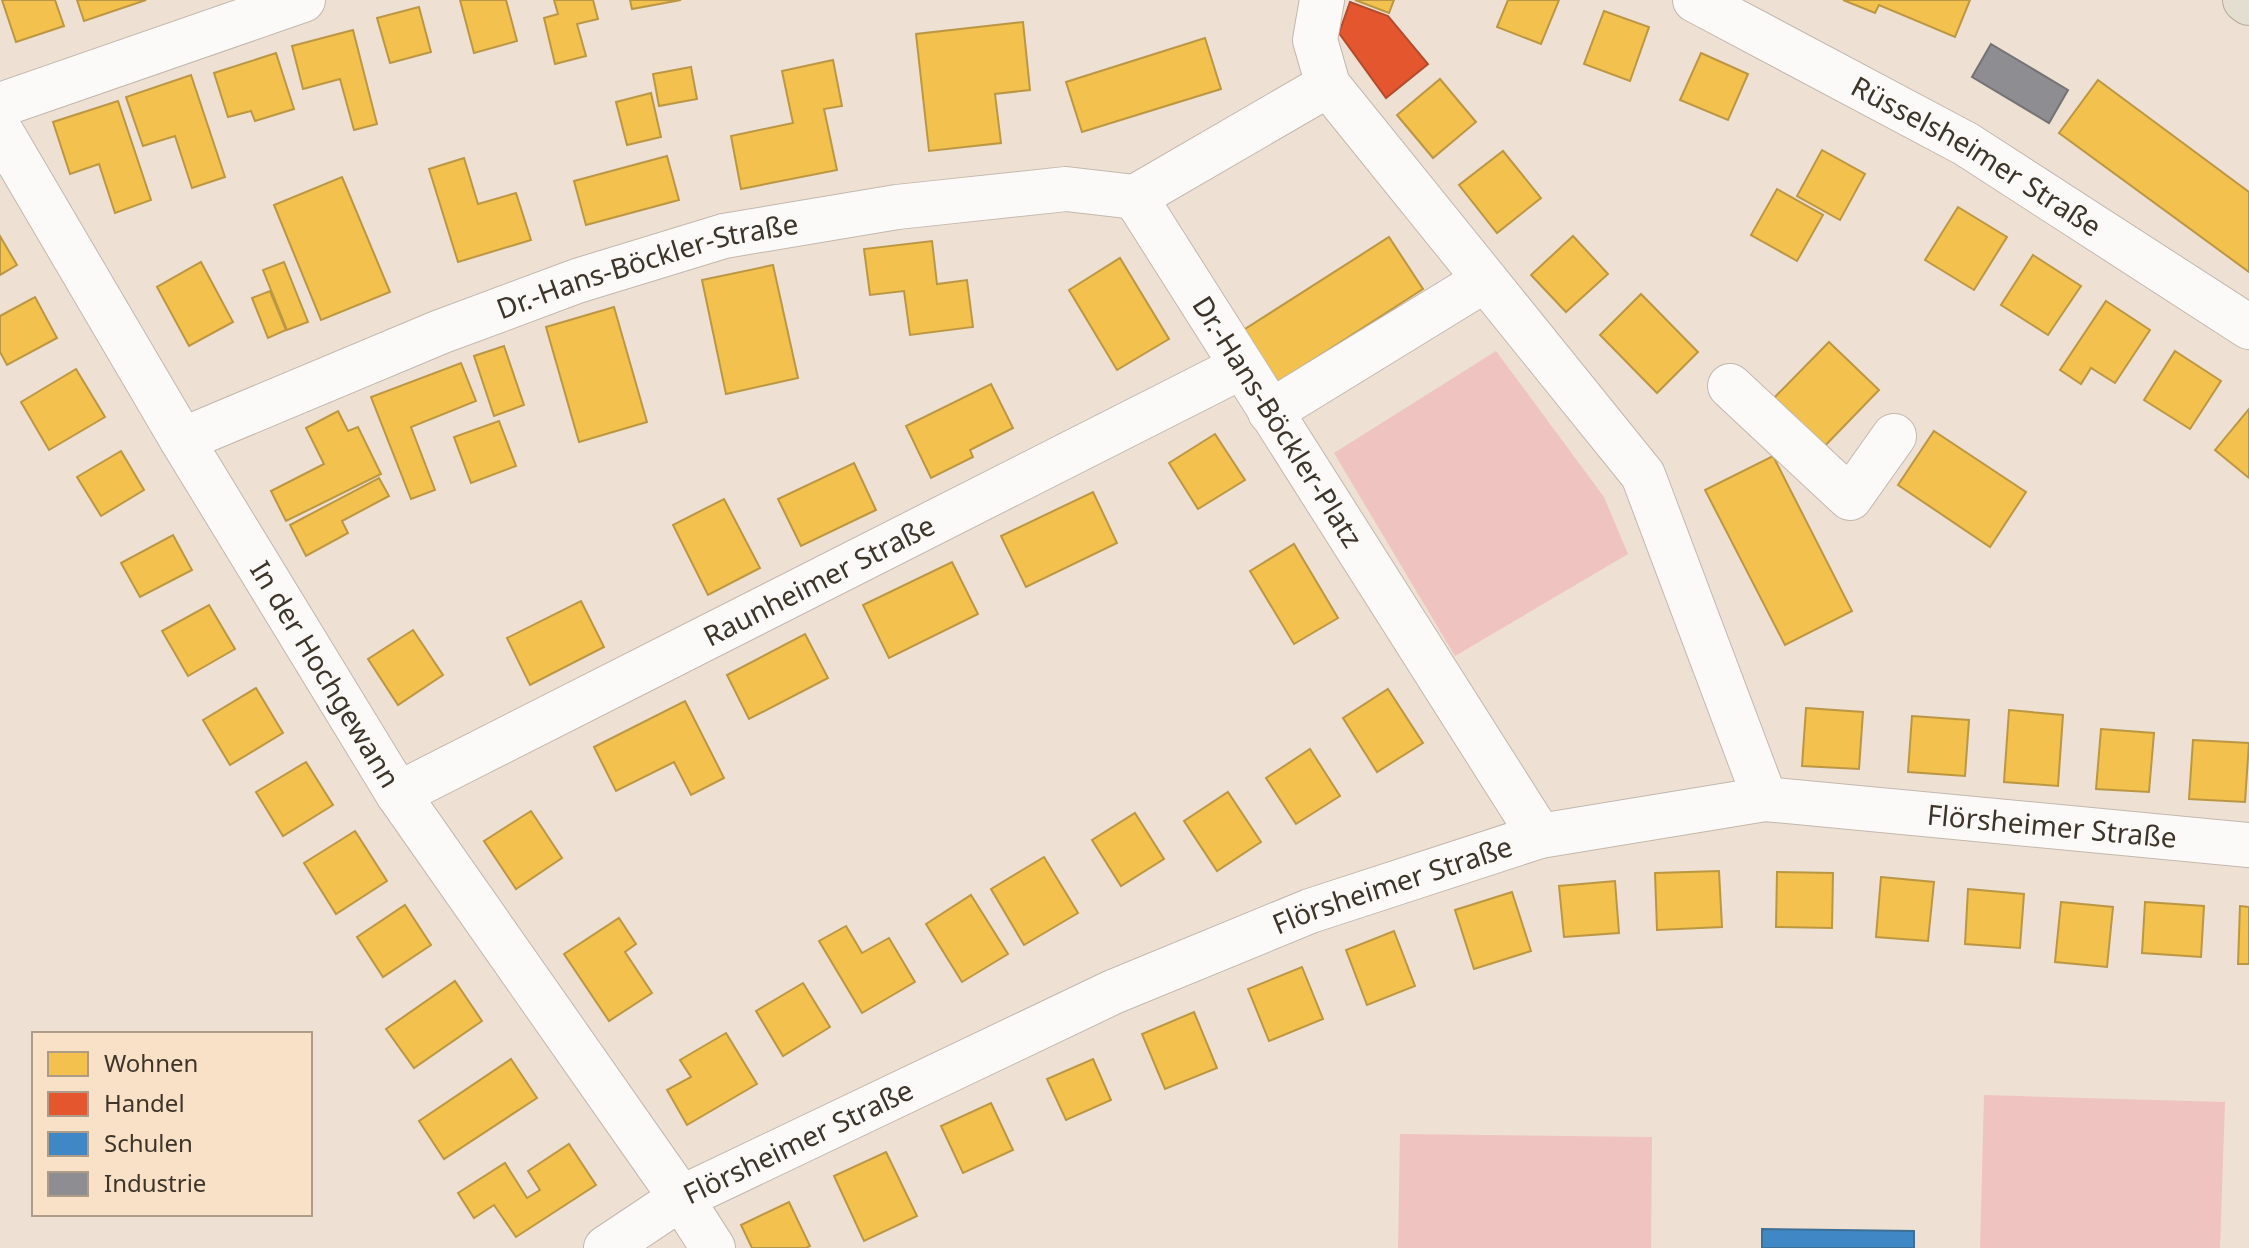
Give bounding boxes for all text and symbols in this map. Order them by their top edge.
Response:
street label: Rüsselsheimer Straße [1845,67,2109,245]
street label: Dr.-Hans-Böckler-Straße [491,204,801,327]
street label: Dr.-Hans-Böckler-Platz [1184,288,1372,554]
street label: Raunheimer Straße [696,505,941,654]
street label: In der Hochgewann [242,553,410,794]
street label: Flörsheimer Straße [1926,795,2179,856]
street label: Flörsheimer Straße [1266,826,1517,942]
legend [32,1032,312,1216]
text: Wohnen [104,1046,198,1079]
street label: Flörsheimer Straße [677,1070,919,1212]
text: Handel [104,1086,185,1119]
text: Schulen [104,1126,193,1159]
text: Industrie [104,1166,206,1199]

